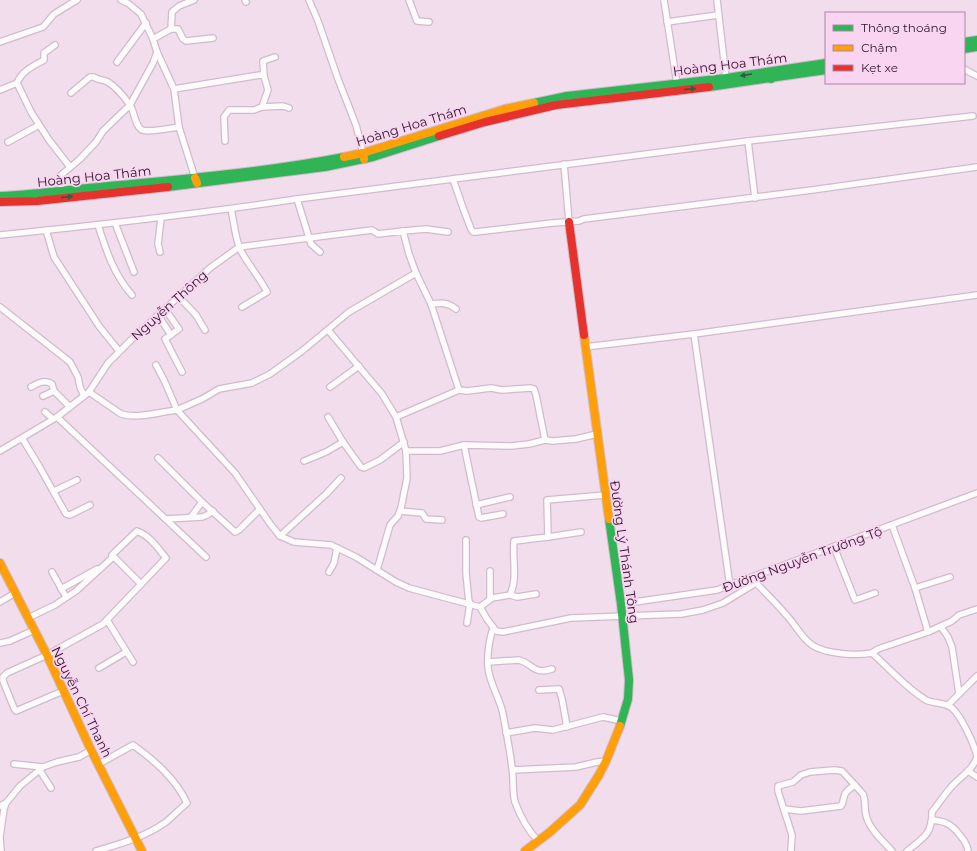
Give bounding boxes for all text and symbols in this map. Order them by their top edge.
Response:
legend [825,12,965,84]
text: Thông thoáng [861,20,947,35]
text: Chậm [861,40,897,55]
street label: Hoàng Hoa Thám [672,49,788,79]
text: Kẹt xe [861,60,898,75]
one-way arrow [740,73,752,79]
one-way arrow [684,86,696,93]
street label: Hoàng Hoa Thám [354,101,468,149]
street label: Hoàng Hoa Thám [36,162,152,190]
one-way arrow [61,194,73,201]
street label: Nguyễn Thông [128,267,210,343]
street label: Đường Lý Thánh Tông [607,479,643,625]
street label: Đường Nguyễn Trường Tộ [720,523,884,595]
street label: Nguyễn Chí Thanh [48,644,116,760]

